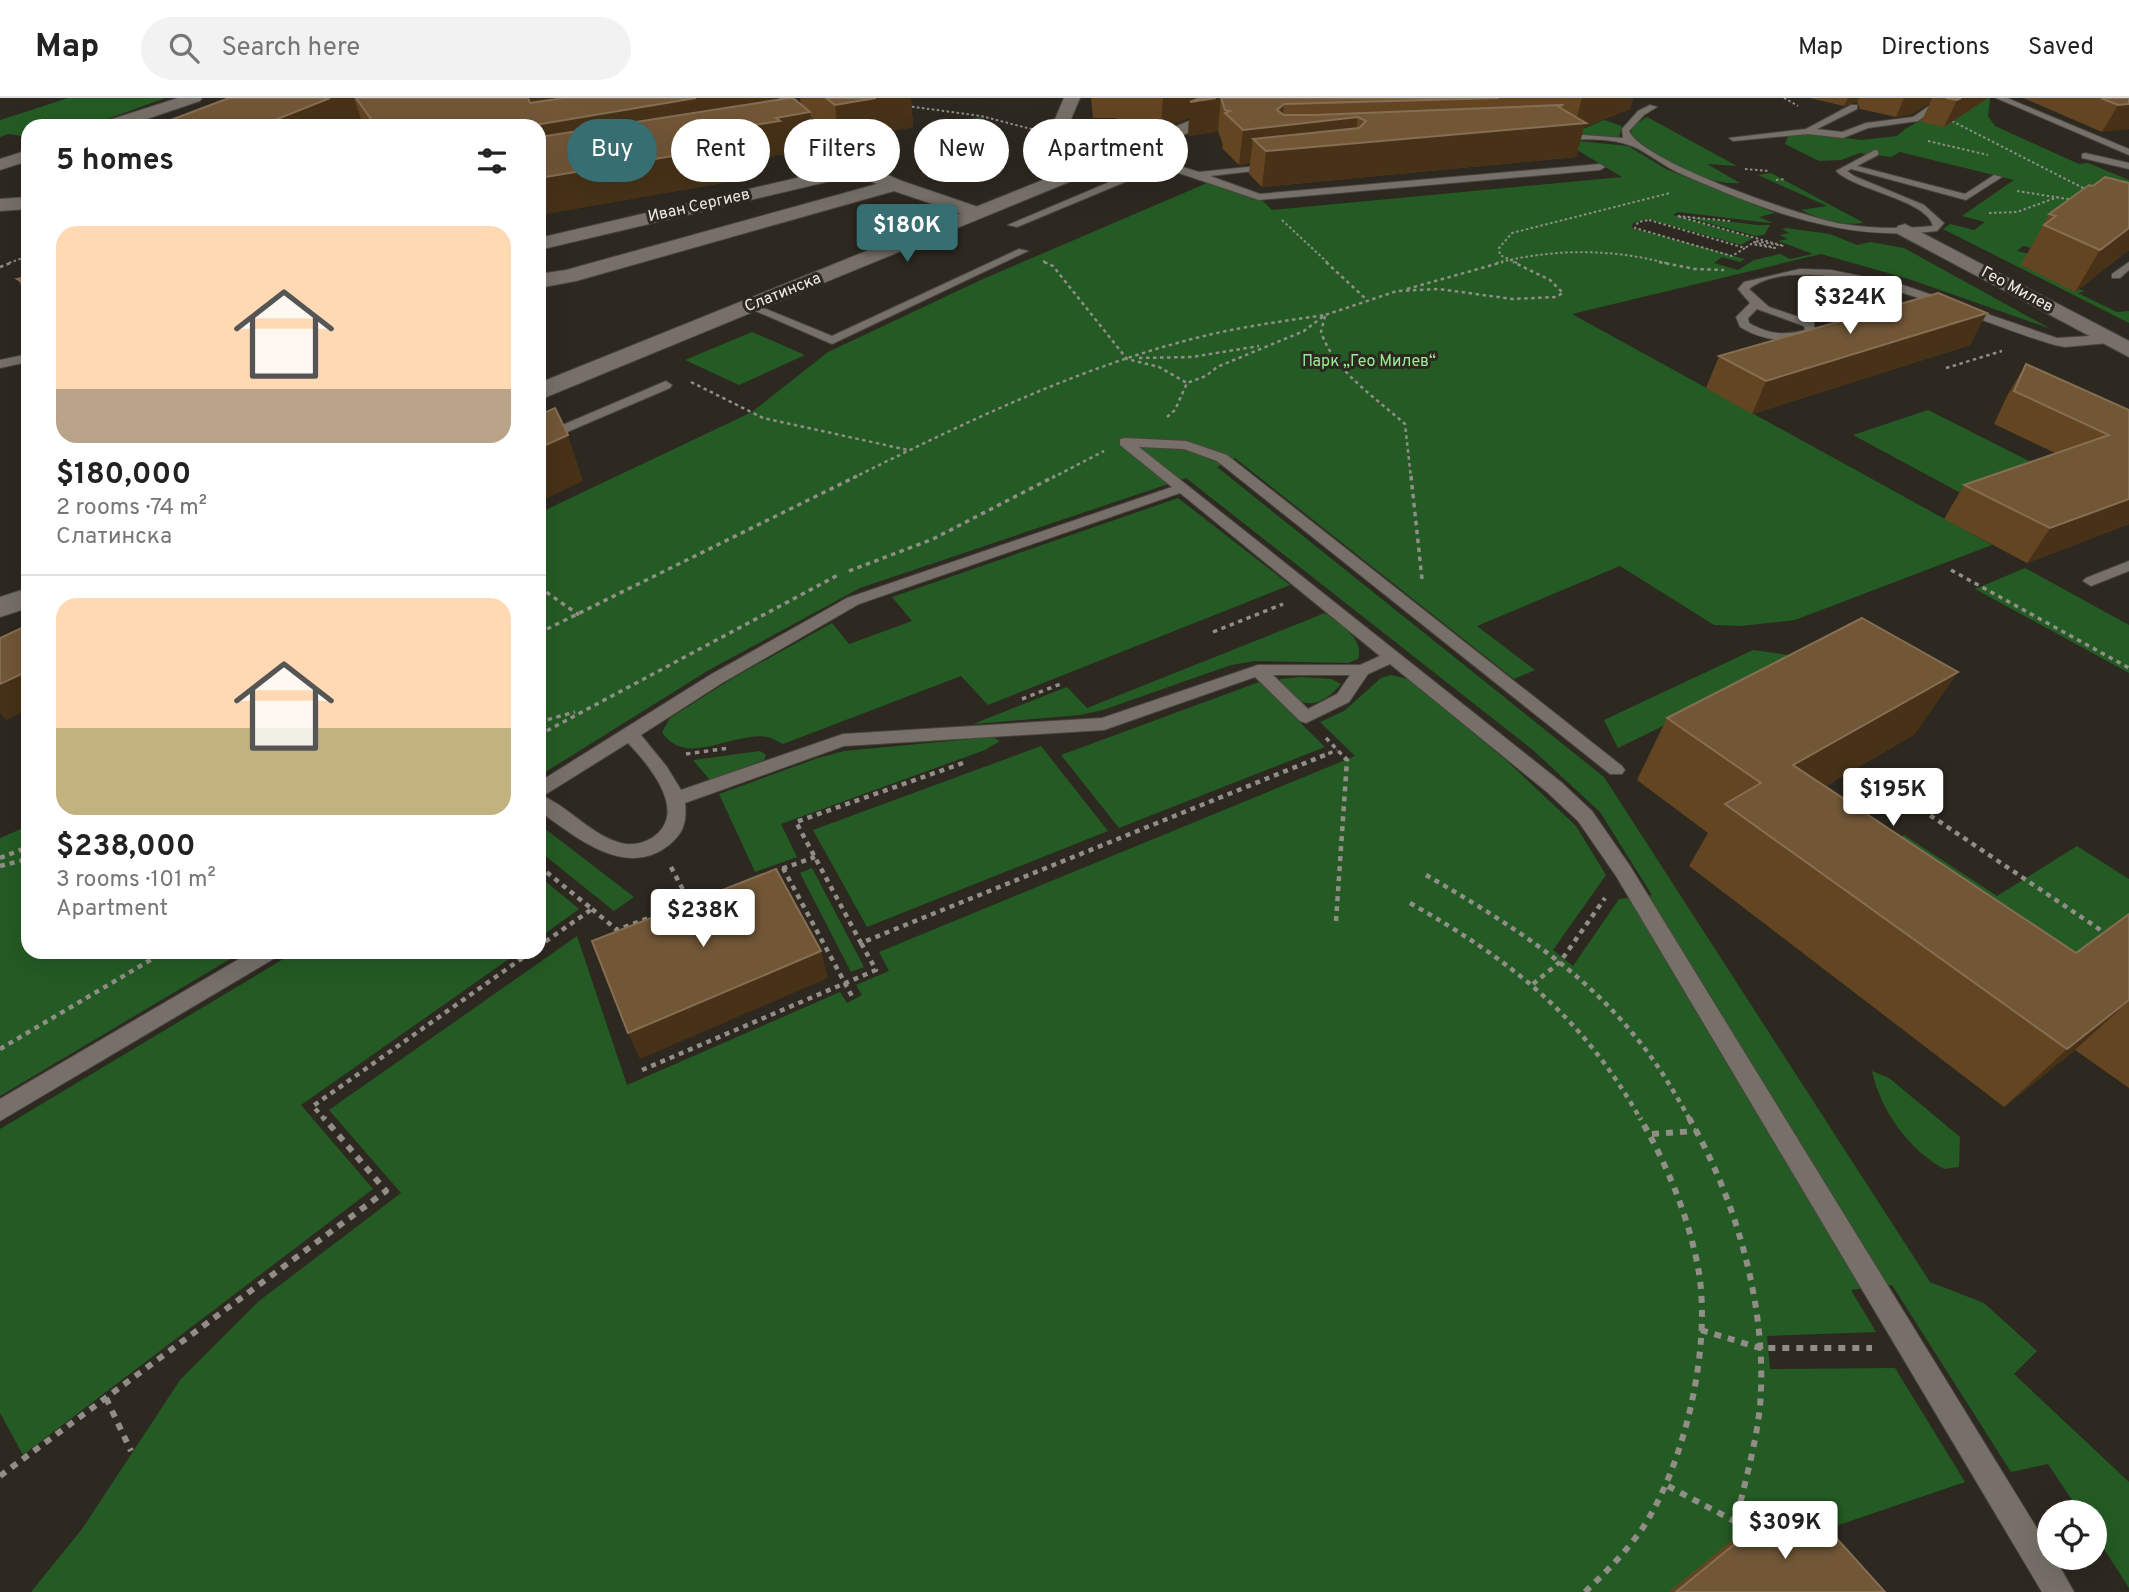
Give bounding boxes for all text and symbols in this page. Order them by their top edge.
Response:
search box [141,17,631,80]
text: Map [35,27,99,69]
icon: search [165,29,203,67]
text: Search here [221,32,360,65]
text: Map [1798,33,1843,63]
text: Directions [1881,33,1990,63]
text: Saved [2028,33,2094,63]
chip: Buy [567,119,657,182]
chip: Rent [671,119,770,182]
chip: Filters [784,119,900,182]
chip: New [914,119,1009,182]
chip: Apartment [1023,119,1188,182]
icon: filters [473,142,511,180]
text: 5 homes [56,143,174,180]
street label: Иван Сергиев [646,185,752,227]
pin: $180K [858,204,956,264]
text: $180K [873,212,941,241]
street label: Гео Милев [1977,263,2057,317]
street label: Слатинска [742,269,824,317]
icon: home [221,271,347,397]
pin: $324K [1801,276,1899,336]
text: $324K [1814,284,1886,313]
park label: Парк „Гео Милев“ [1302,352,1436,372]
text: $180,000 [56,457,191,494]
text: 2 rooms · 74 m² [56,494,207,523]
text: Слатинска [56,523,172,552]
icon: home [221,643,347,769]
pin: $195K [1844,768,1942,828]
text: $195K [1859,776,1927,805]
text: $238,000 [56,829,195,866]
text: 3 rooms · 101 m² [56,866,216,895]
pin: $238K [654,890,752,949]
text: Apartment [56,895,168,924]
text: $238K [667,897,739,926]
map controls [2037,1500,2107,1570]
button: locate [2037,1500,2107,1570]
pin: $309K [1736,1502,1834,1561]
text: $309K [1749,1509,1821,1538]

